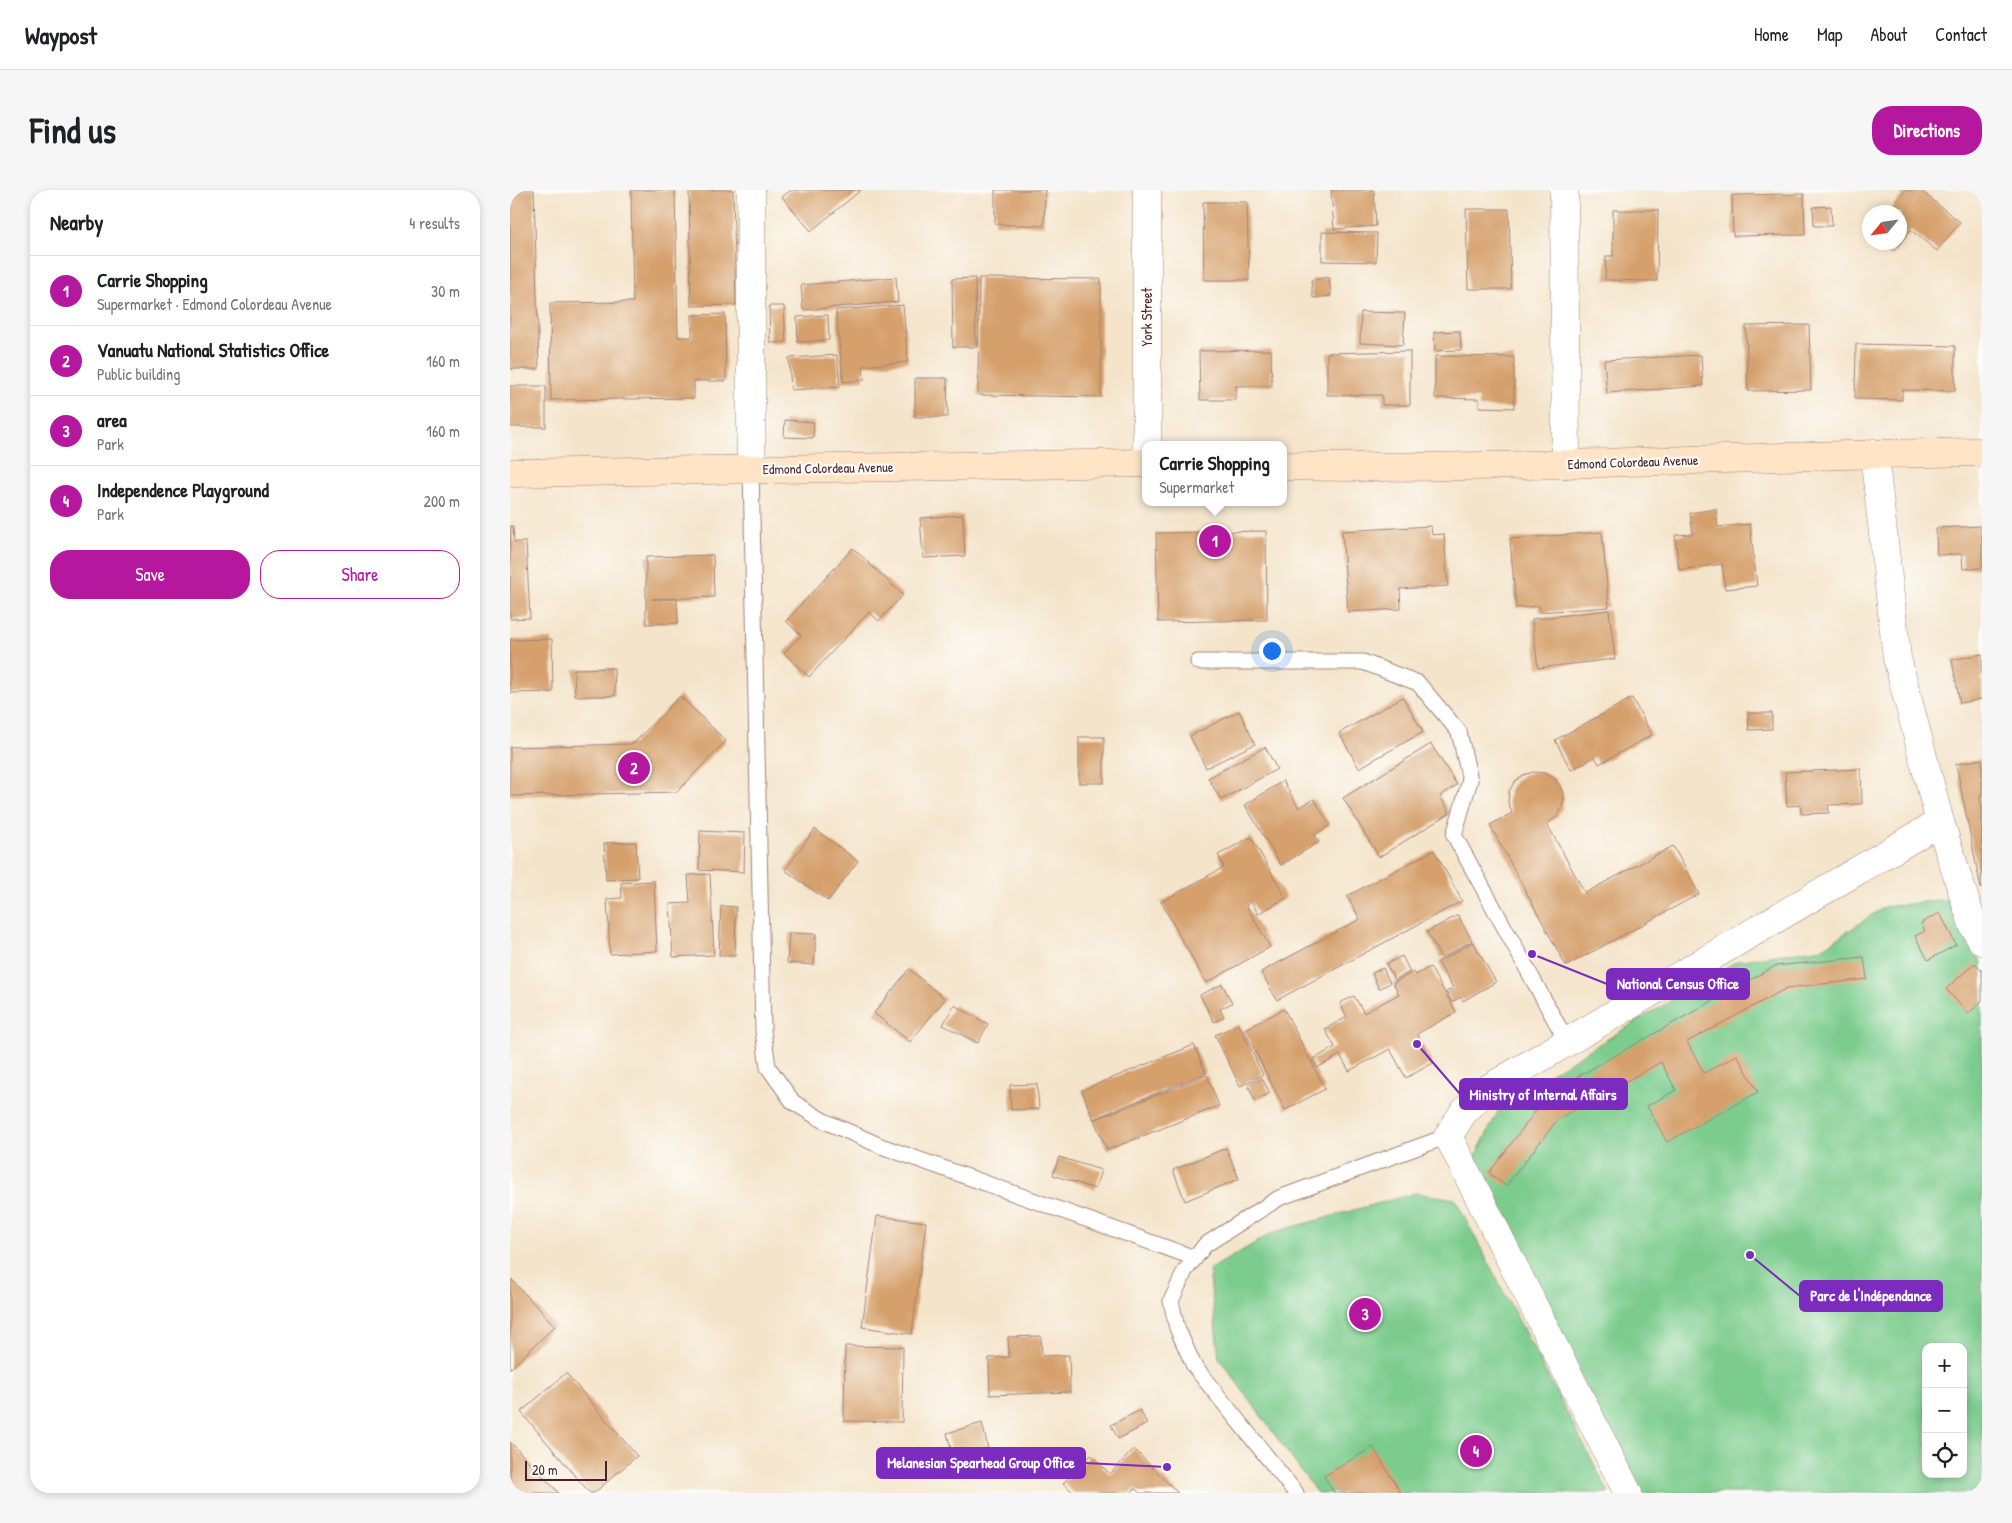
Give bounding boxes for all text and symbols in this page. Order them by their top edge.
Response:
text: Waypost [25,19,97,51]
text: Home [1754,22,1789,47]
text: Map [1817,22,1842,47]
text: About [1870,22,1907,47]
text: Contact [1935,22,1987,47]
button: Directions [1872,106,1982,155]
text: Find us [30,107,116,154]
north arrow [1862,205,1907,250]
text: Nearby [50,208,103,237]
text: 4 results [409,212,460,234]
text: Carrie Shopping [97,267,208,293]
text: 1 [63,280,69,302]
text: 30 m [431,280,460,302]
street label: York Street [1137,287,1156,346]
text: Supermarket · Edmond Colordeau Avenue [97,293,332,315]
text: Vanuatu National Statistics Office [97,337,329,363]
text: 2 [62,350,70,372]
text: 160 m [426,350,460,372]
text: Public building [97,363,180,385]
text: area [97,407,127,433]
text: 3 [62,420,70,442]
text: 160 m [426,420,460,442]
text: Park [97,433,124,455]
popup [1142,441,1287,506]
text: Carrie Shopping [1159,450,1270,476]
street label: Edmond Colordeau Avenue [1567,450,1699,473]
street label: Edmond Colordeau Avenue [762,457,894,478]
text: Supermarket [1159,476,1234,498]
text: Independence Playground [97,477,269,503]
text: 4 [63,490,69,512]
text: 200 m [424,490,460,512]
text: Park [97,503,124,525]
pin: 1 [1199,522,1231,560]
button: Save [50,550,250,599]
button: Share [260,550,460,599]
your location [1259,638,1285,664]
pin: 2 [618,749,650,787]
callout: National Census Office [1607,969,1749,999]
text: National Census Office [1617,973,1739,994]
callout: Ministry of Internal Affairs [1460,1079,1627,1109]
text: Ministry of Internal Affairs [1469,1084,1617,1106]
callout: Parc de l'Indépendance [1800,1281,1942,1311]
text: Parc de l'Indépendance [1810,1285,1932,1307]
pin: 3 [1349,1295,1381,1333]
map controls [1922,1343,1967,1478]
button: + [1922,1343,1967,1388]
button: − [1922,1388,1967,1433]
pin: 4 [1460,1432,1492,1470]
button: locate [1922,1433,1967,1478]
callout: Melanesian Spearhead Group Office [877,1448,1085,1478]
text: Melanesian Spearhead Group Office [887,1452,1075,1474]
scale bar [525,1458,608,1481]
text: 20 m [532,1460,558,1479]

